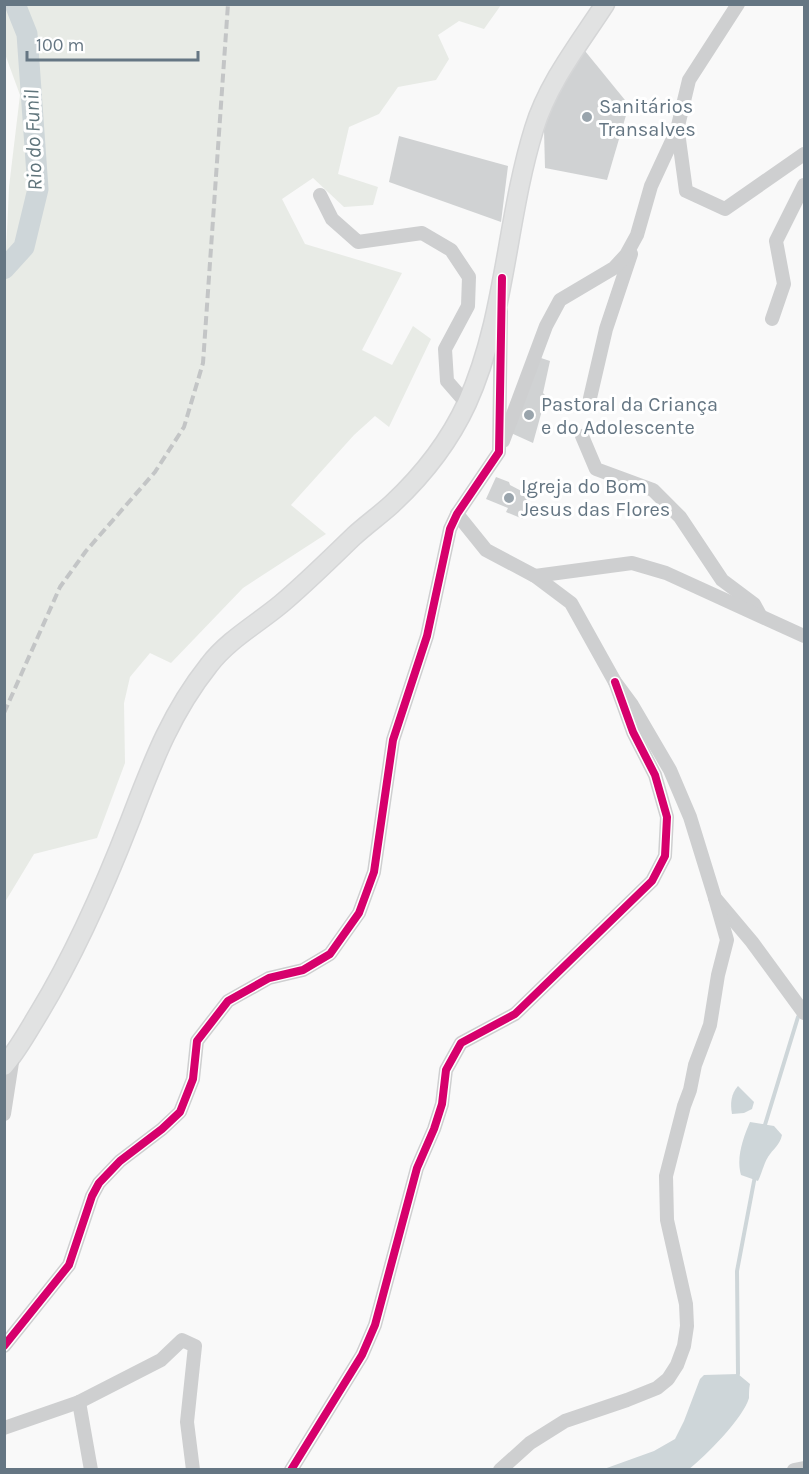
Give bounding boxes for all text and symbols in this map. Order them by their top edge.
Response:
scale bar [27,24,198,62]
text: 100 m [36,34,84,56]
water label: Rio do Funil [19,89,47,191]
place label: Sanitários Transalves [599,95,696,141]
marker: Sanitários Transalves [580,110,594,124]
place label: Pastoral da Criança e do Adolescente [541,393,718,439]
marker: Pastoral da Criança e do Adolescente [522,408,536,422]
place label: Igreja do Bom Jesus das Flores [521,475,670,521]
marker: Igreja do Bom Jesus das Flores [502,491,516,505]

